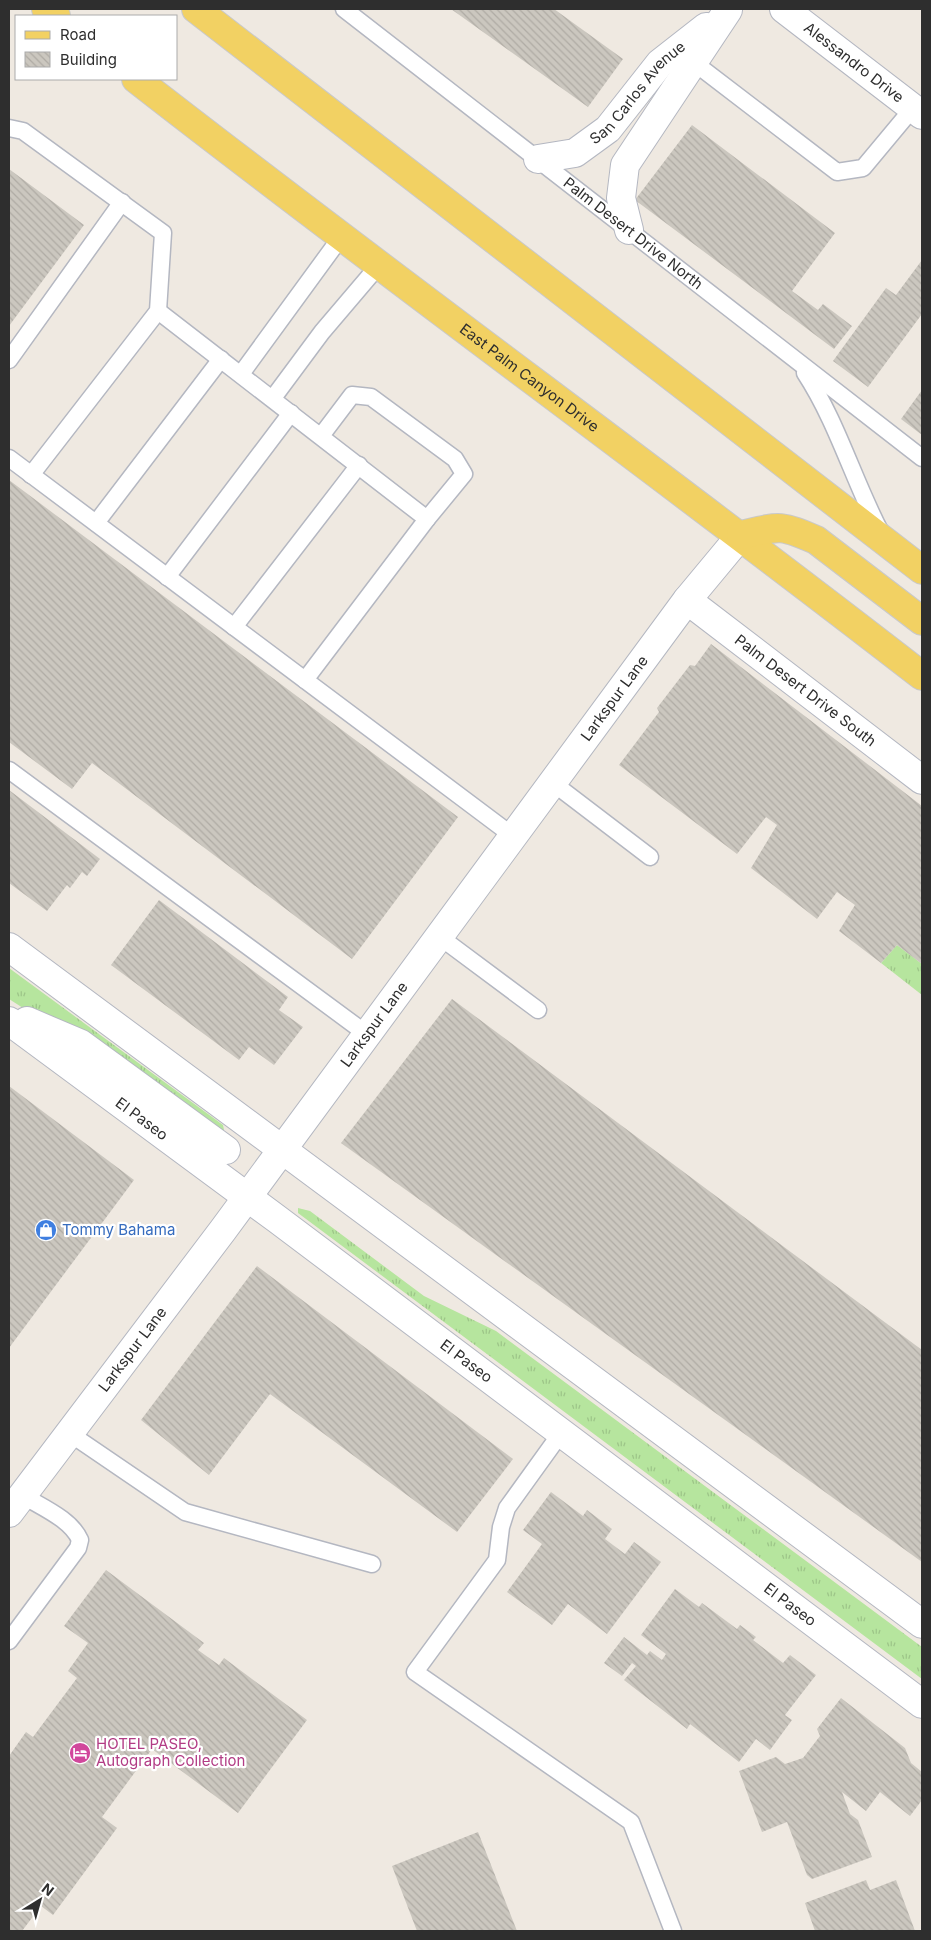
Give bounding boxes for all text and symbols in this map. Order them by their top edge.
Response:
legend [15,15,178,80]
street label: Alessandro Drive [800,18,908,107]
text: Road [60,25,96,44]
street label: San Carlos Avenue [586,37,689,148]
text: Building [60,50,117,69]
street label: Palm Desert Drive North [560,173,707,293]
street label: East Palm Canyon Drive [456,319,603,436]
street label: Palm Desert Drive South [731,630,880,750]
street label: Larkspur Lane [576,652,652,745]
street label: Larkspur Lane [336,978,412,1071]
street label: El Paseo [112,1093,172,1144]
shop icon: Tommy Bahama [34,1218,58,1242]
place label: Tommy Bahama [62,1220,175,1239]
street label: Larkspur Lane [94,1303,170,1395]
street label: El Paseo [437,1335,496,1387]
street label: El Paseo [760,1579,820,1630]
place label: HOTEL PASEO, Autograph Collection [96,1734,245,1770]
hotel icon: HOTEL PASEO, Autograph Collection [68,1741,92,1765]
north arrow [15,1875,65,1925]
text: N [39,1879,58,1899]

